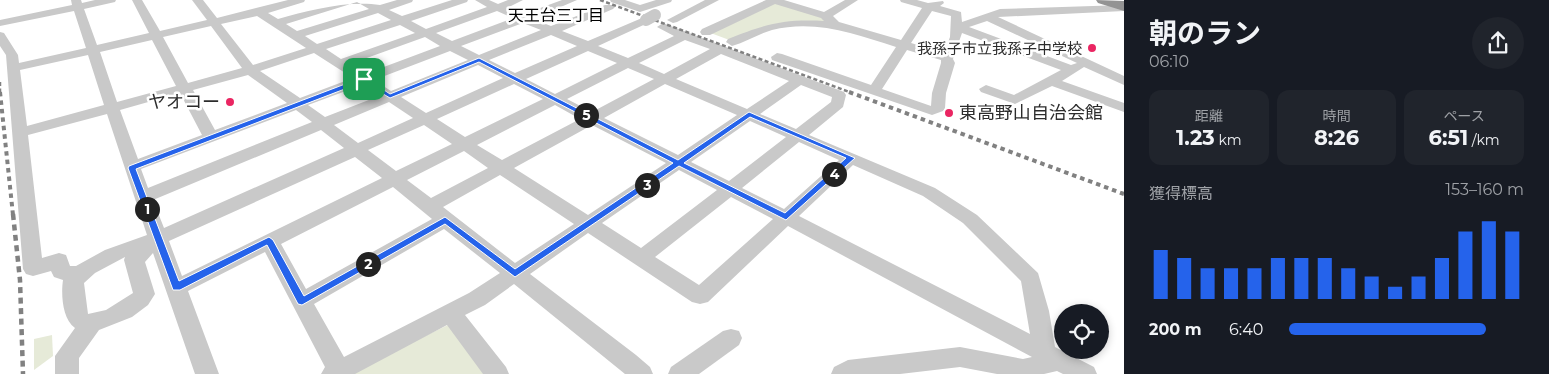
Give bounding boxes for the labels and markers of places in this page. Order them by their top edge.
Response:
place label: 我孫子市立我孫子中学校 [917,39,1082,58]
marker: 我孫子市立我孫子中学校 [1086,42,1098,54]
pin [343,58,385,100]
place label: ヤオコー [148,91,220,113]
marker: ヤオコー [224,96,236,108]
pin: 5 [574,102,598,128]
place label: 東高野山自治会館 [959,102,1103,124]
marker: 東高野山自治会館 [943,107,955,119]
pin: 4 [822,162,846,186]
pin: 3 [634,172,660,198]
pin: 1 [134,196,160,222]
pin: 2 [356,252,380,276]

